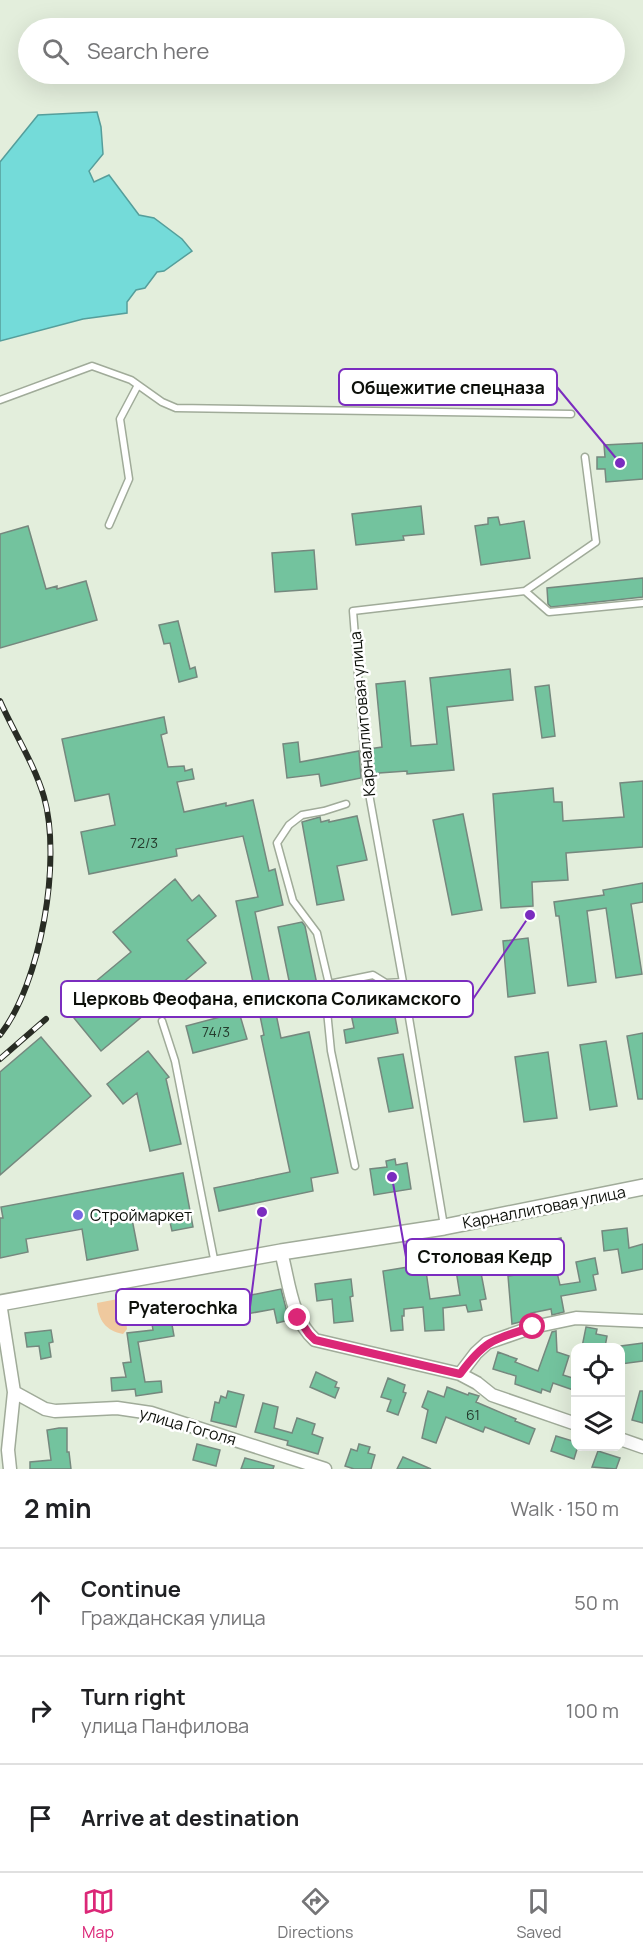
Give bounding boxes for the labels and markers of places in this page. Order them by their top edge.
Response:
callout: Общежитие спецназа [339,369,557,405]
callout: Церковь Феофана, епископа Соликамского [61,981,473,1017]
place label: Строймаркет [90,1204,192,1226]
marker: Строймаркет [71,1208,85,1222]
callout: Столовая Кедр [406,1239,564,1275]
callout: Pyaterochka [116,1289,250,1325]

